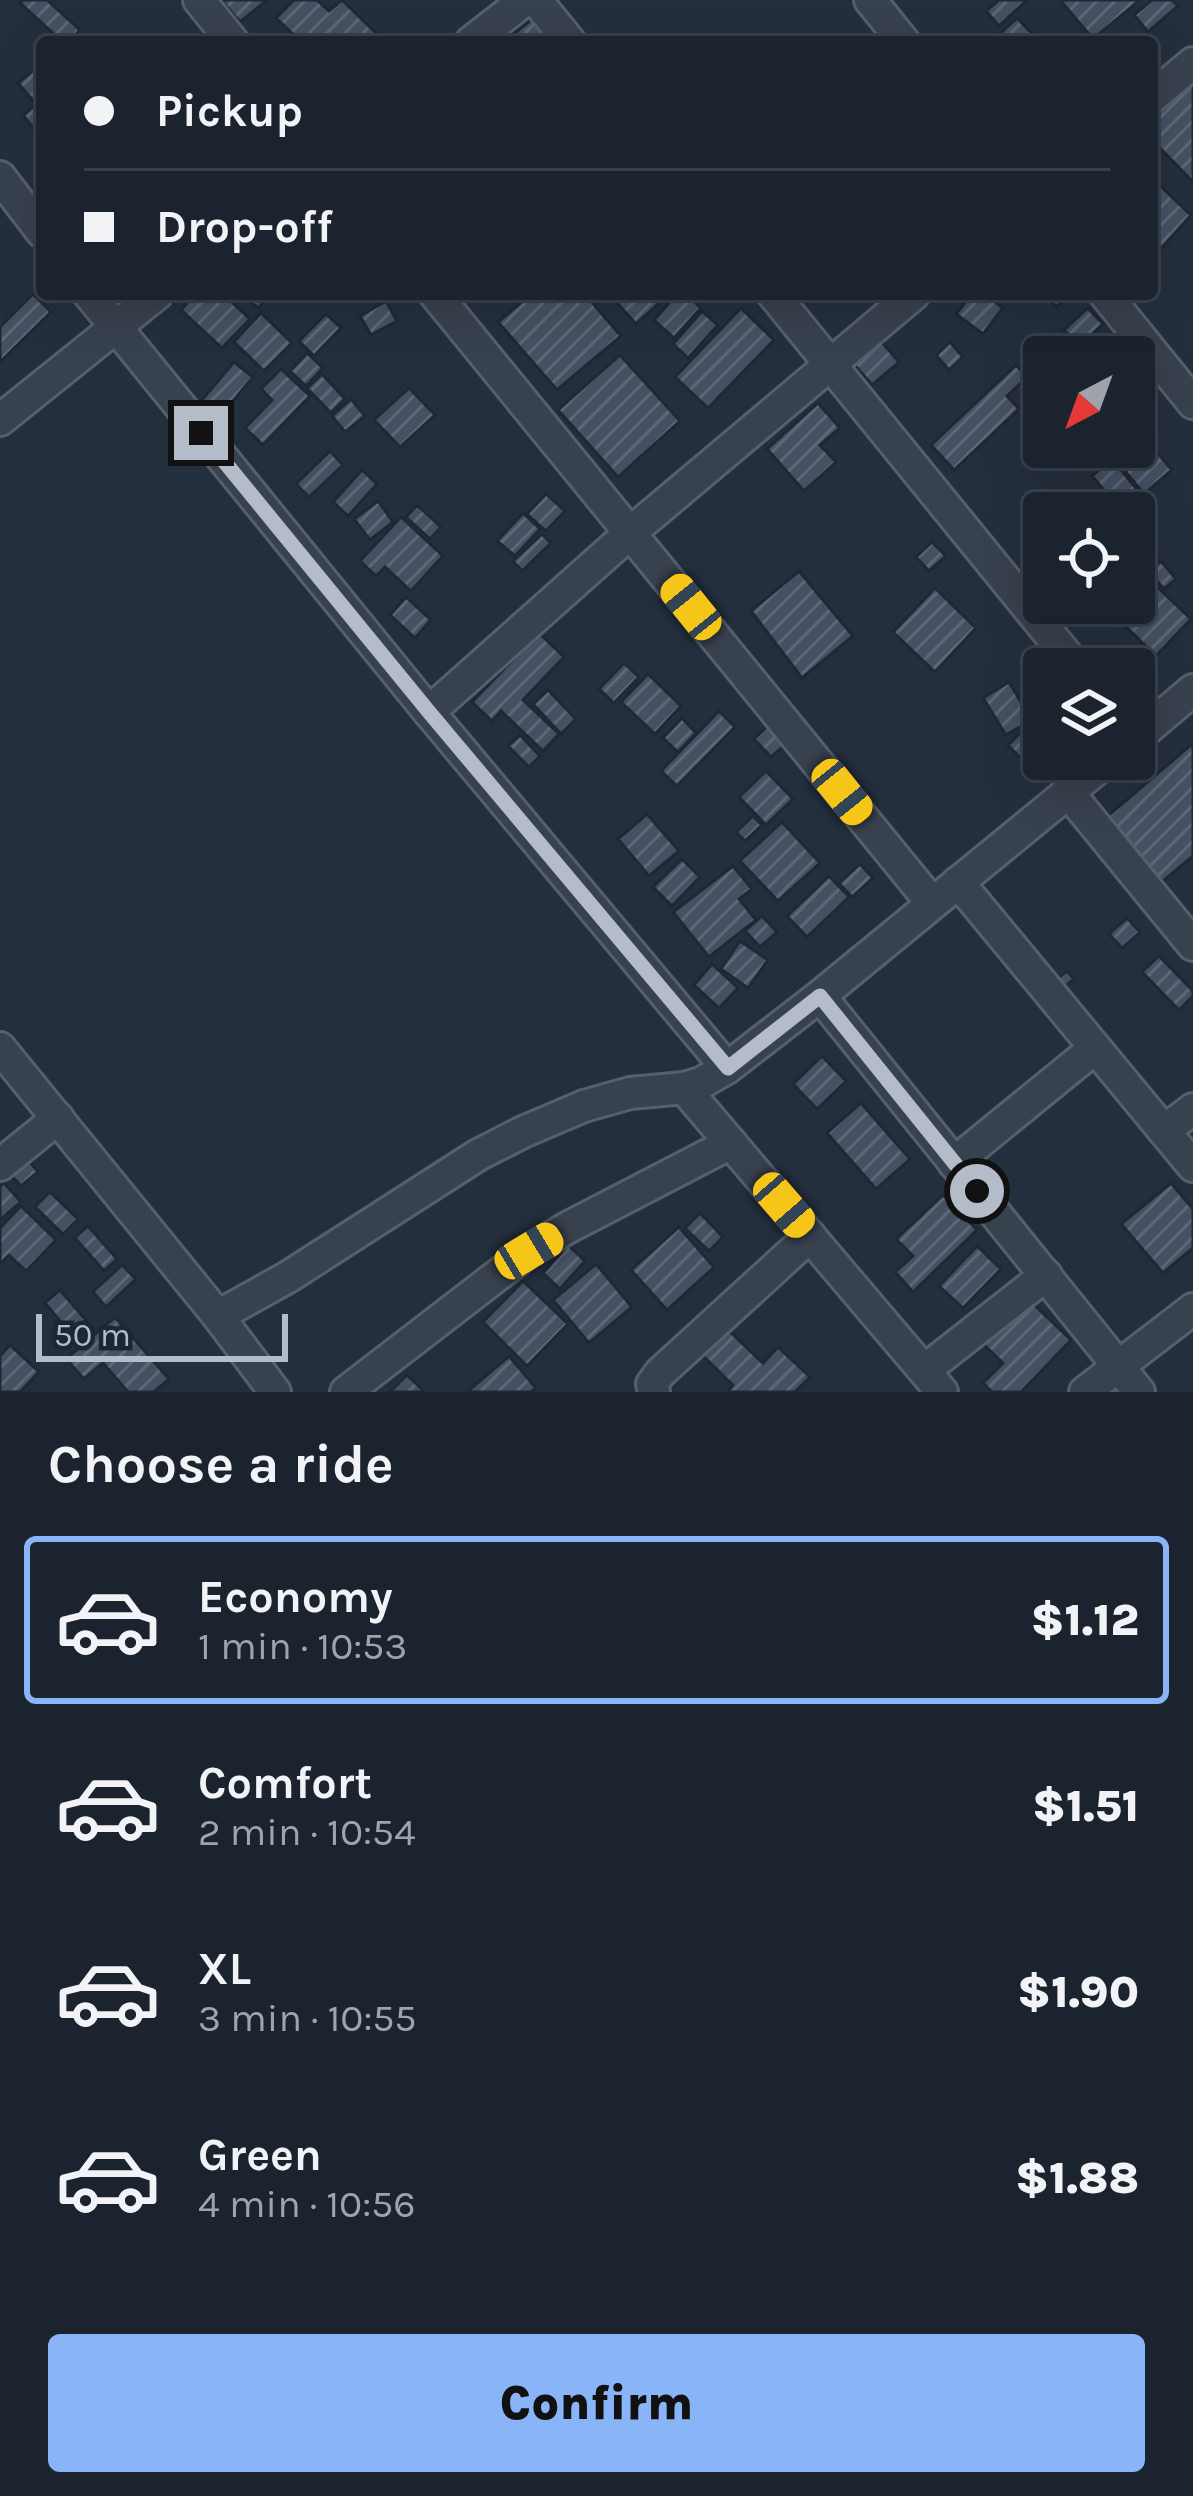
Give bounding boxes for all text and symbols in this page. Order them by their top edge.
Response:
text: Pickup [156,85,303,137]
text: Drop-off [156,201,333,253]
north arrow [1023,336,1155,468]
map controls [1023,336,1155,780]
route end [174,406,228,460]
button: locate [1023,492,1155,624]
car [654,568,728,646]
button: layers [1023,648,1155,780]
car [805,753,879,831]
route start [950,1164,1004,1218]
car [747,1166,821,1244]
car [489,1217,569,1285]
scale bar [36,1308,288,1361]
text: 50 m [54,1316,131,1354]
text: Choose a ride [48,1432,394,1496]
icon: car [54,1566,162,1674]
text: Economy [198,1571,393,1623]
text: $1.12 [1031,1594,1139,1646]
text: 1 min · 10:53 [198,1623,407,1669]
icon: car [54,1752,162,1860]
text: Comfort [198,1757,372,1809]
text: $1.51 [1032,1780,1139,1832]
text: 2 min · 10:54 [198,1809,416,1855]
icon: car [54,1938,162,2046]
text: XL [198,1943,251,1995]
text: $1.90 [1017,1966,1139,2018]
text: 3 min · 10:55 [198,1995,416,2041]
icon: car [54,2124,162,2232]
text: Green [198,2129,322,2181]
text: $1.88 [1015,2152,1139,2204]
text: 4 min · 10:56 [198,2181,416,2227]
button: Confirm [48,2334,1145,2472]

